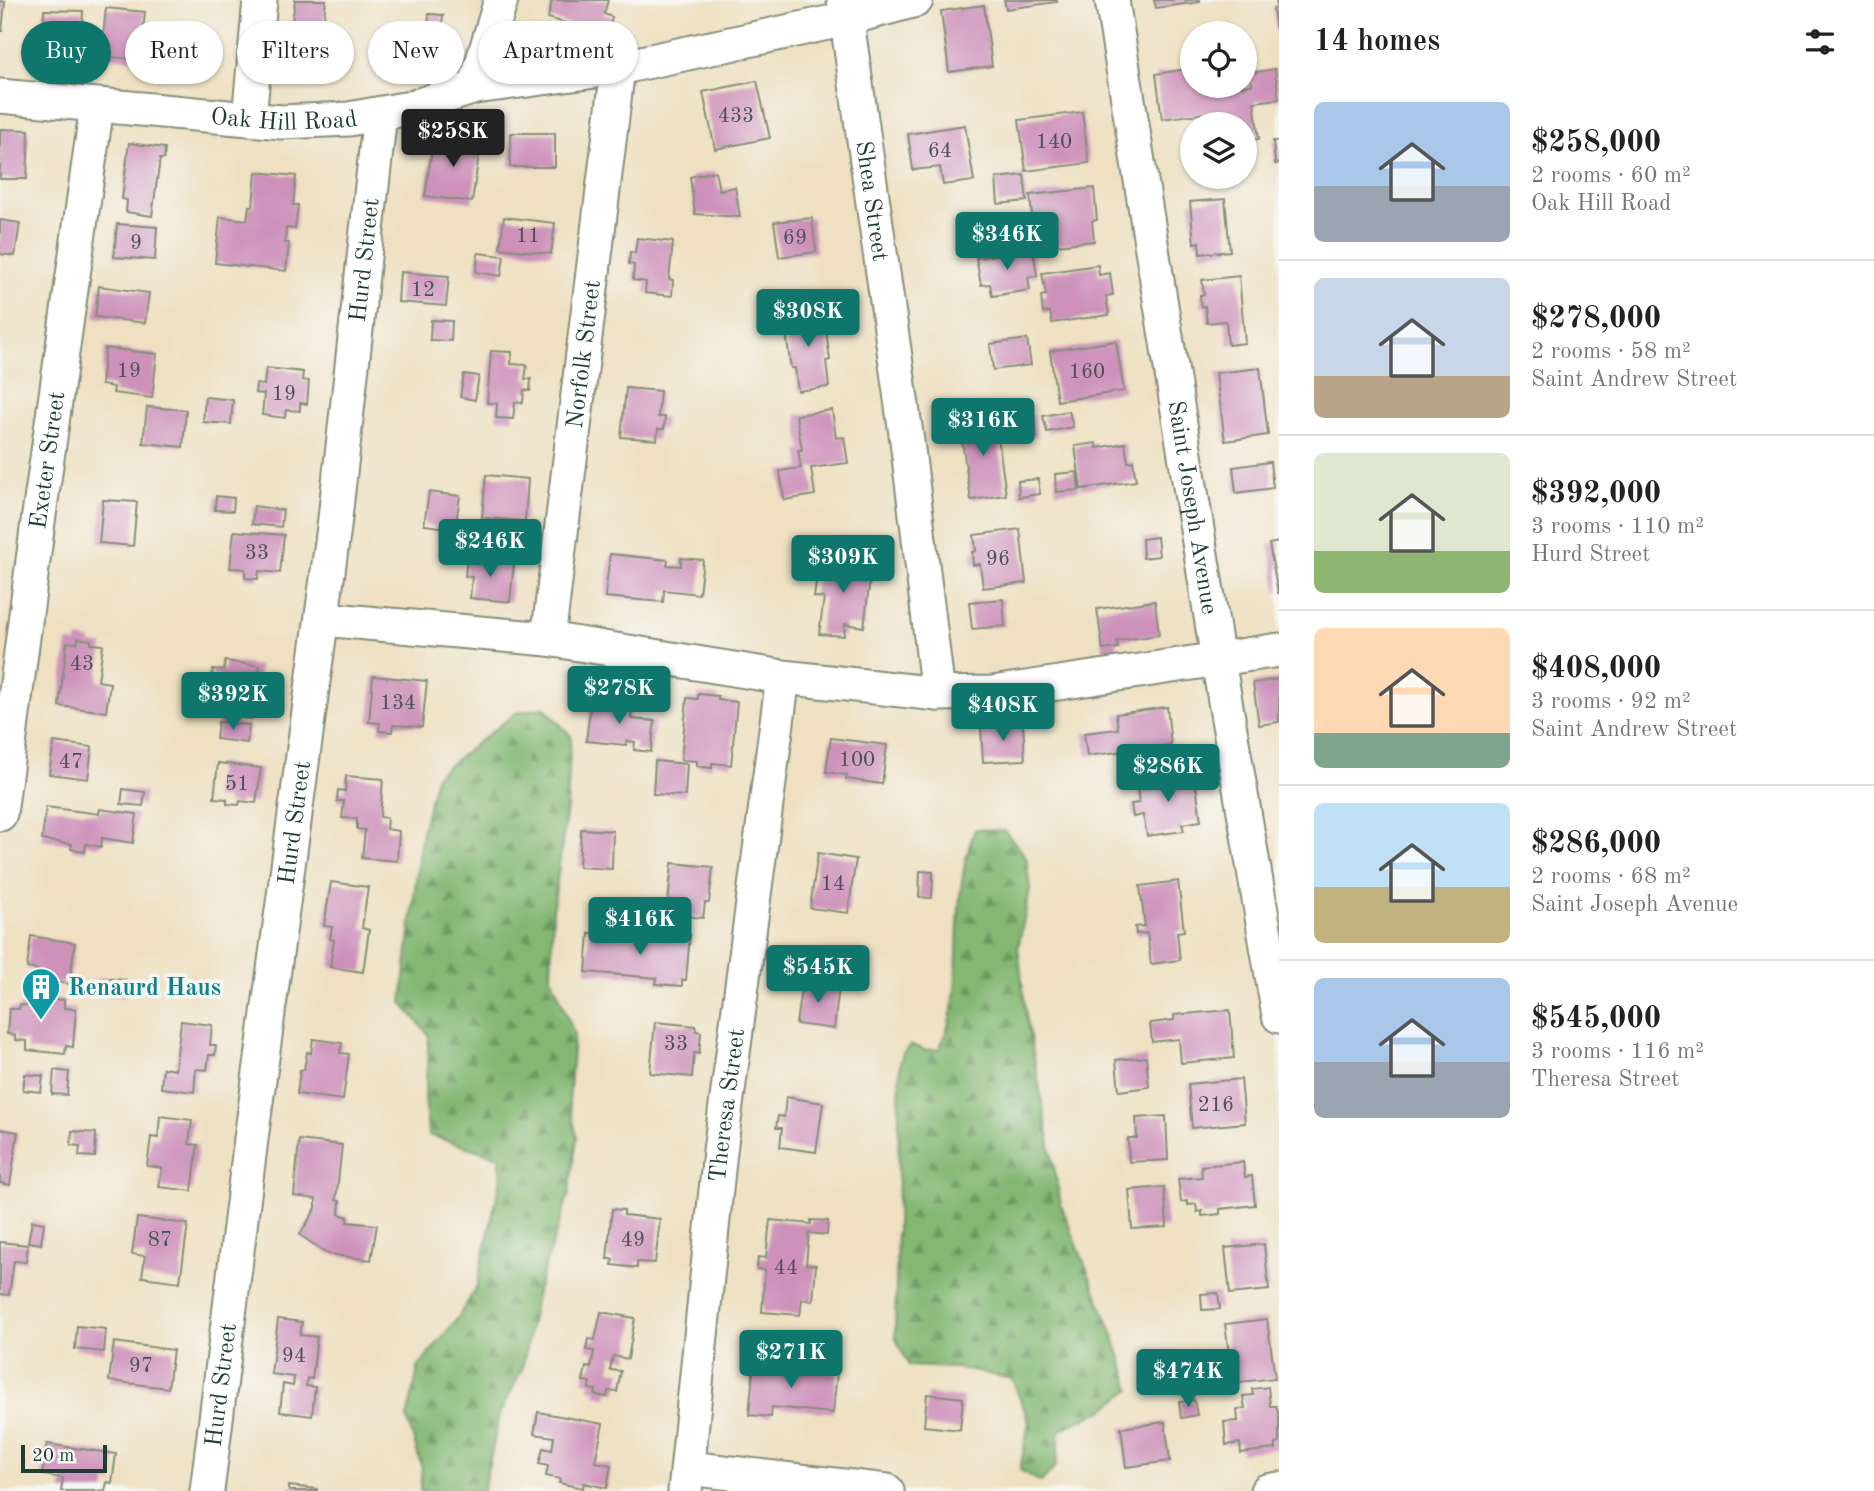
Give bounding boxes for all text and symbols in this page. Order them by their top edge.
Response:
chip: Buy [21,21,111,84]
chip: Rent [125,21,223,84]
chip: Filters [237,21,354,84]
chip: New [368,21,464,84]
chip: Apartment [478,21,638,84]
map controls [1180,21,1257,189]
button: locate [1180,21,1257,98]
icon: filters [1801,23,1839,61]
text: 14 homes [1314,27,1440,57]
street label: Oak Hill Road [210,106,359,136]
house number: 433 [718,106,754,127]
pin: $258K [404,110,502,169]
button: layers [1180,112,1257,189]
text: $258K [417,120,489,143]
text: $258,000 [1531,128,1661,158]
icon: home [1370,130,1454,214]
house number: 140 [1036,132,1072,153]
street label: Shea Street [850,140,891,263]
house number: 64 [928,141,952,162]
text: 2 rooms · 60 m² [1531,164,1691,187]
text: Oak Hill Road [1531,192,1671,215]
street label: Hurd Street [347,197,385,323]
pin: $346K [958,212,1056,272]
text: $346K [971,223,1043,246]
house number: 11 [516,226,540,247]
house number: 69 [783,228,807,249]
house number: 9 [130,233,142,254]
street label: Norfolk Street [564,279,606,430]
house number: 12 [411,280,435,301]
pin: $308K [759,290,857,349]
text: $308K [772,300,844,323]
text: $278,000 [1531,304,1661,334]
icon: home [1370,306,1454,390]
text: 2 rooms · 58 m² [1531,340,1691,363]
house number: 19 [117,361,141,382]
house number: 160 [1069,362,1105,383]
text: Saint Andrew Street [1531,368,1737,391]
house number: 19 [272,384,296,405]
street label: Exeter Street [27,390,70,531]
pin: $316K [934,398,1032,458]
street label: Saint Joseph Avenue [1163,399,1221,616]
text: $316K [947,409,1019,432]
text: $392,000 [1531,479,1661,509]
icon: home [1370,481,1454,565]
text: 3 rooms · 110 m² [1531,515,1704,538]
pin: $246K [441,520,539,579]
text: $246K [454,530,526,553]
pin: $309K [794,536,892,595]
house number: 33 [245,543,269,564]
text: Hurd Street [1531,543,1650,566]
text: $309K [807,546,879,569]
house number: 96 [986,549,1010,570]
house number: 43 [70,654,94,675]
text: $408,000 [1531,654,1661,684]
icon: home [1370,656,1454,740]
pin: $278K [570,666,668,726]
pin: $392K [184,672,282,732]
text: $278K [583,677,655,700]
text: $392K [197,683,269,706]
pin: $408K [954,684,1052,743]
text: 3 rooms · 92 m² [1531,690,1691,713]
house number: 134 [380,693,416,714]
text: $408K [967,694,1039,717]
text: Saint Andrew Street [1531,718,1737,741]
pin: $286K [1119,744,1217,804]
house number: 100 [839,750,875,771]
house number: 47 [59,752,83,773]
text: $286K [1132,755,1204,778]
street label: Hurd Street [276,760,316,886]
house number: 51 [225,774,249,795]
text: $286,000 [1531,829,1661,859]
icon: home [1370,831,1454,915]
text: 2 rooms · 68 m² [1531,865,1691,888]
house number: 14 [821,874,845,895]
text: Saint Joseph Avenue [1531,893,1738,916]
pin: $416K [591,898,689,957]
text: $416K [604,908,676,931]
pin: $545K [769,946,867,1005]
text: $545K [782,956,854,979]
building icon: Renaurd Haus [20,966,62,1021]
place label: Renaurd Haus [68,977,221,1001]
text: $545,000 [1531,1004,1661,1034]
icon: home [1370,1006,1454,1090]
street label: Theresa Street [707,1027,750,1183]
house number: 33 [664,1034,688,1055]
text: 3 rooms · 116 m² [1531,1040,1704,1063]
text: Theresa Street [1531,1068,1679,1091]
house number: 216 [1198,1095,1234,1116]
house number: 87 [148,1230,172,1251]
house number: 49 [621,1230,645,1251]
house number: 44 [774,1258,798,1279]
street label: Hurd Street [203,1322,242,1448]
pin: $271K [742,1330,840,1390]
text: $271K [755,1341,827,1364]
house number: 94 [282,1346,306,1367]
pin: $474K [1139,1350,1237,1409]
house number: 97 [129,1356,153,1377]
text: $474K [1152,1360,1224,1383]
scale bar [21,1442,107,1474]
text: 20 m [32,1447,74,1466]

